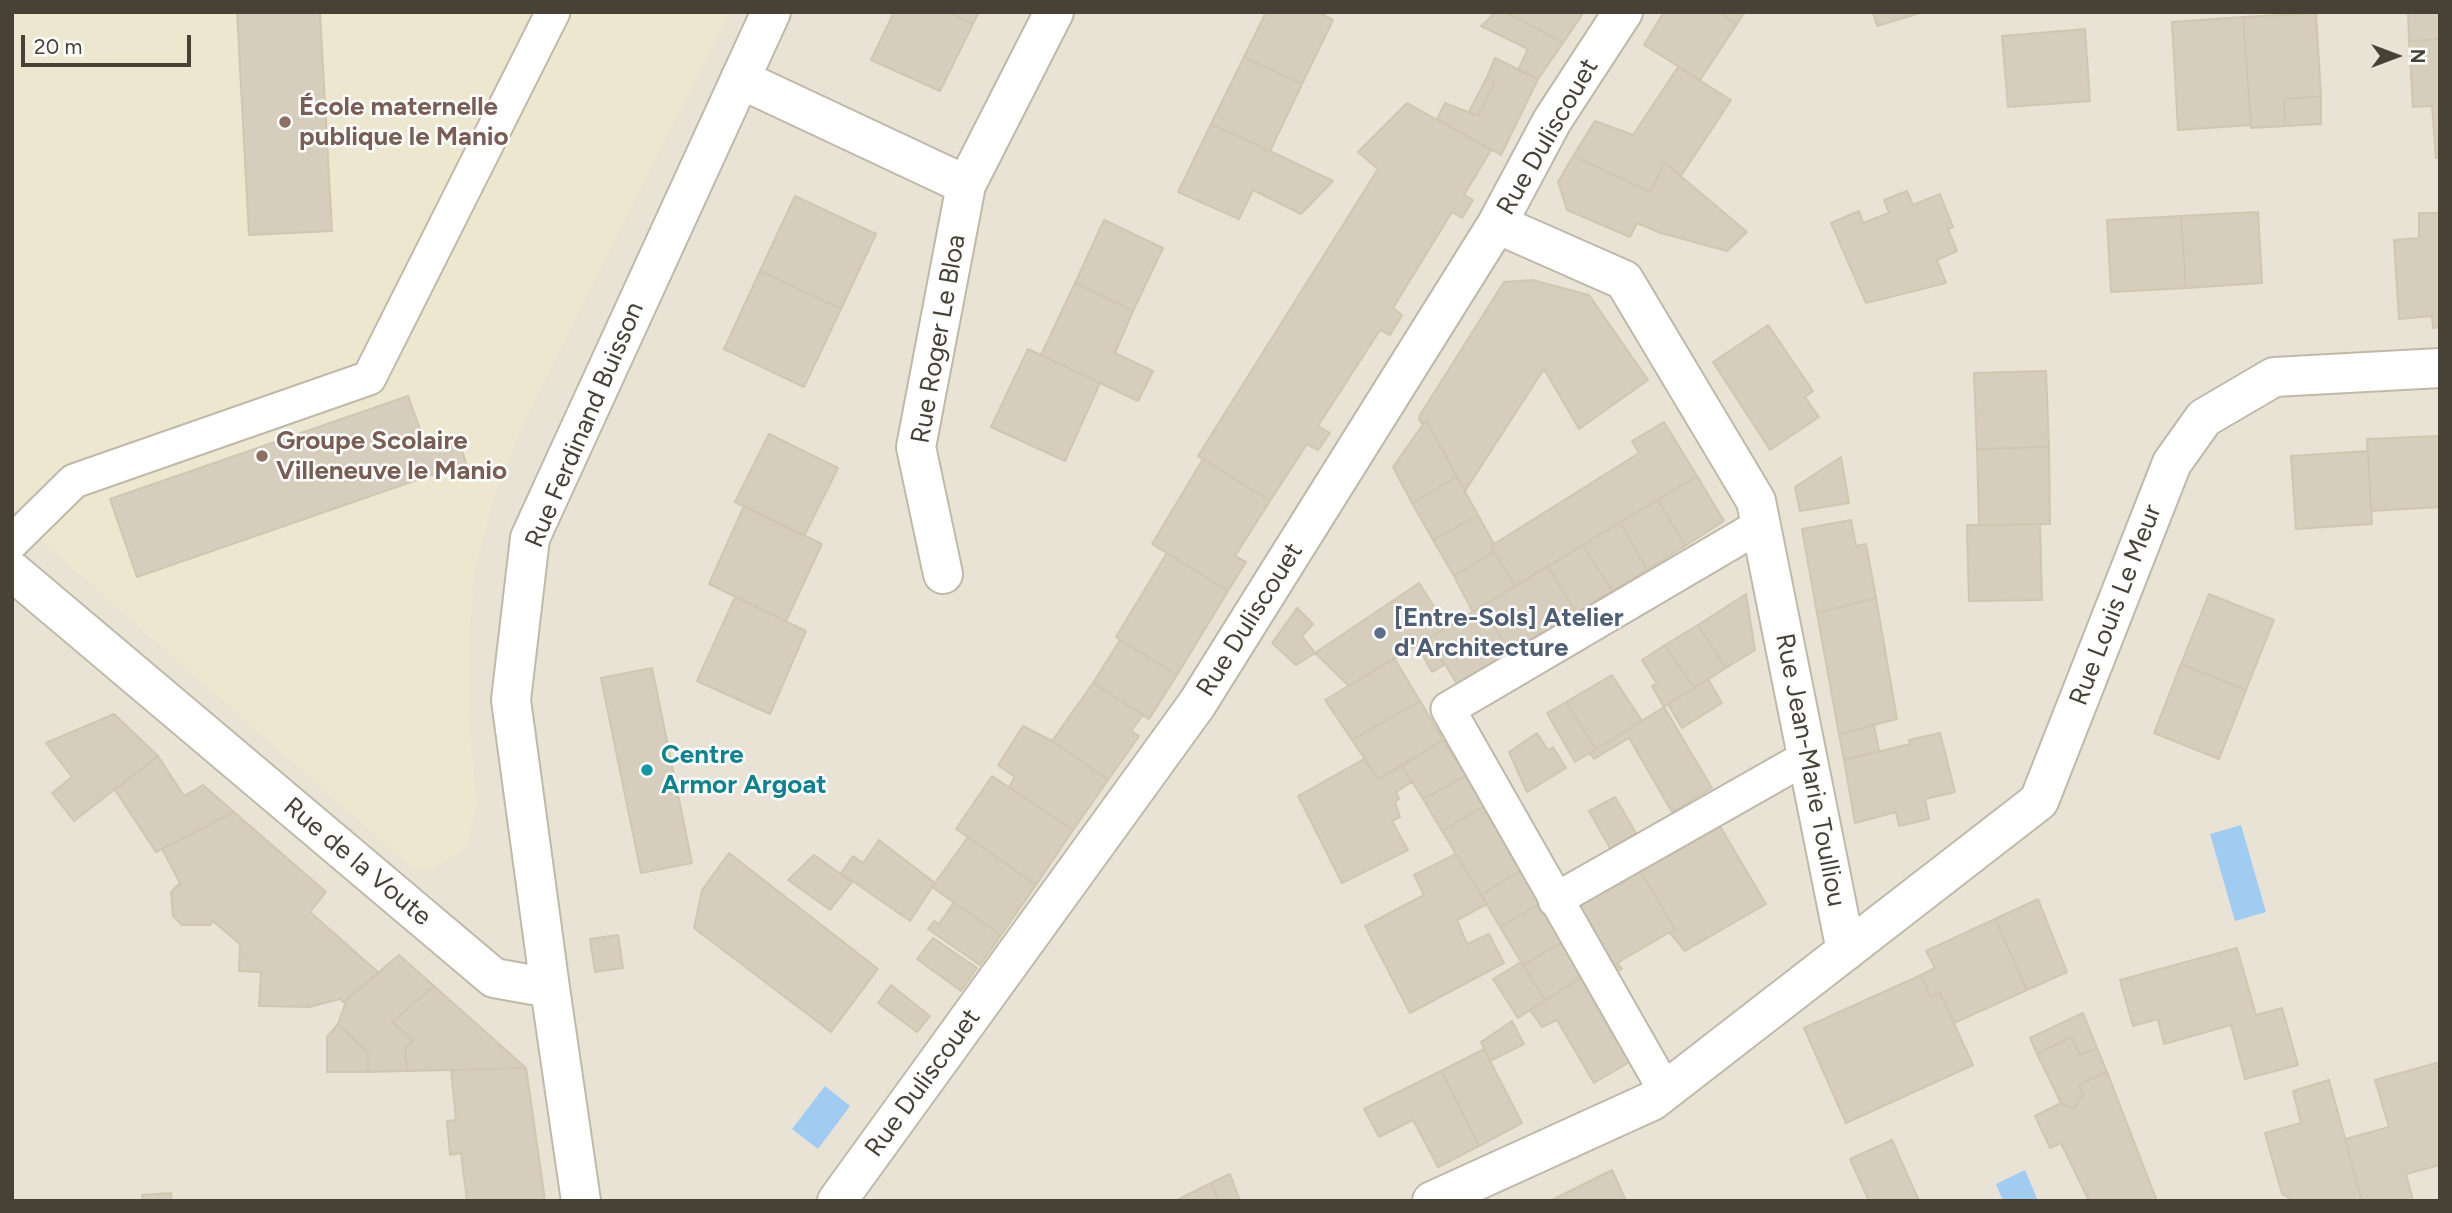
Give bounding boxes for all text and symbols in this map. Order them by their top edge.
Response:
scale bar [24,21,194,65]
north arrow [2361,21,2431,91]
text: 20 m [34,34,82,59]
text: N [2406,49,2429,63]
street label: Rue Duliscouet [1491,53,1605,221]
place label: École maternelle publique le Manio [299,91,509,152]
marker: École maternelle publique le Manio [277,114,293,130]
street label: Rue Roger Le Bloa [905,232,973,446]
street label: Rue Ferdinand Buisson [519,297,651,553]
place label: Groupe Scolaire Villeneuve le Manio [276,425,507,486]
marker: Groupe Scolaire Villeneuve le Manio [254,448,270,464]
street label: Rue Louis Le Meur [2063,500,2169,710]
street label: Rue Duliscouet [1190,537,1310,703]
place label: [Entre-Sols] Atelier d'Architecture [1394,602,1624,664]
marker: [Entre-Sols] Atelier d'Architecture [1372,625,1388,641]
street label: Rue Jean-Marie Toulliou [1768,631,1852,909]
place label: Centre Armor Argoat [661,739,827,800]
marker: Centre Armor Argoat [639,762,655,778]
street label: Rue de la Voute [277,791,437,933]
street label: Rue Duliscouet [859,1003,987,1163]

